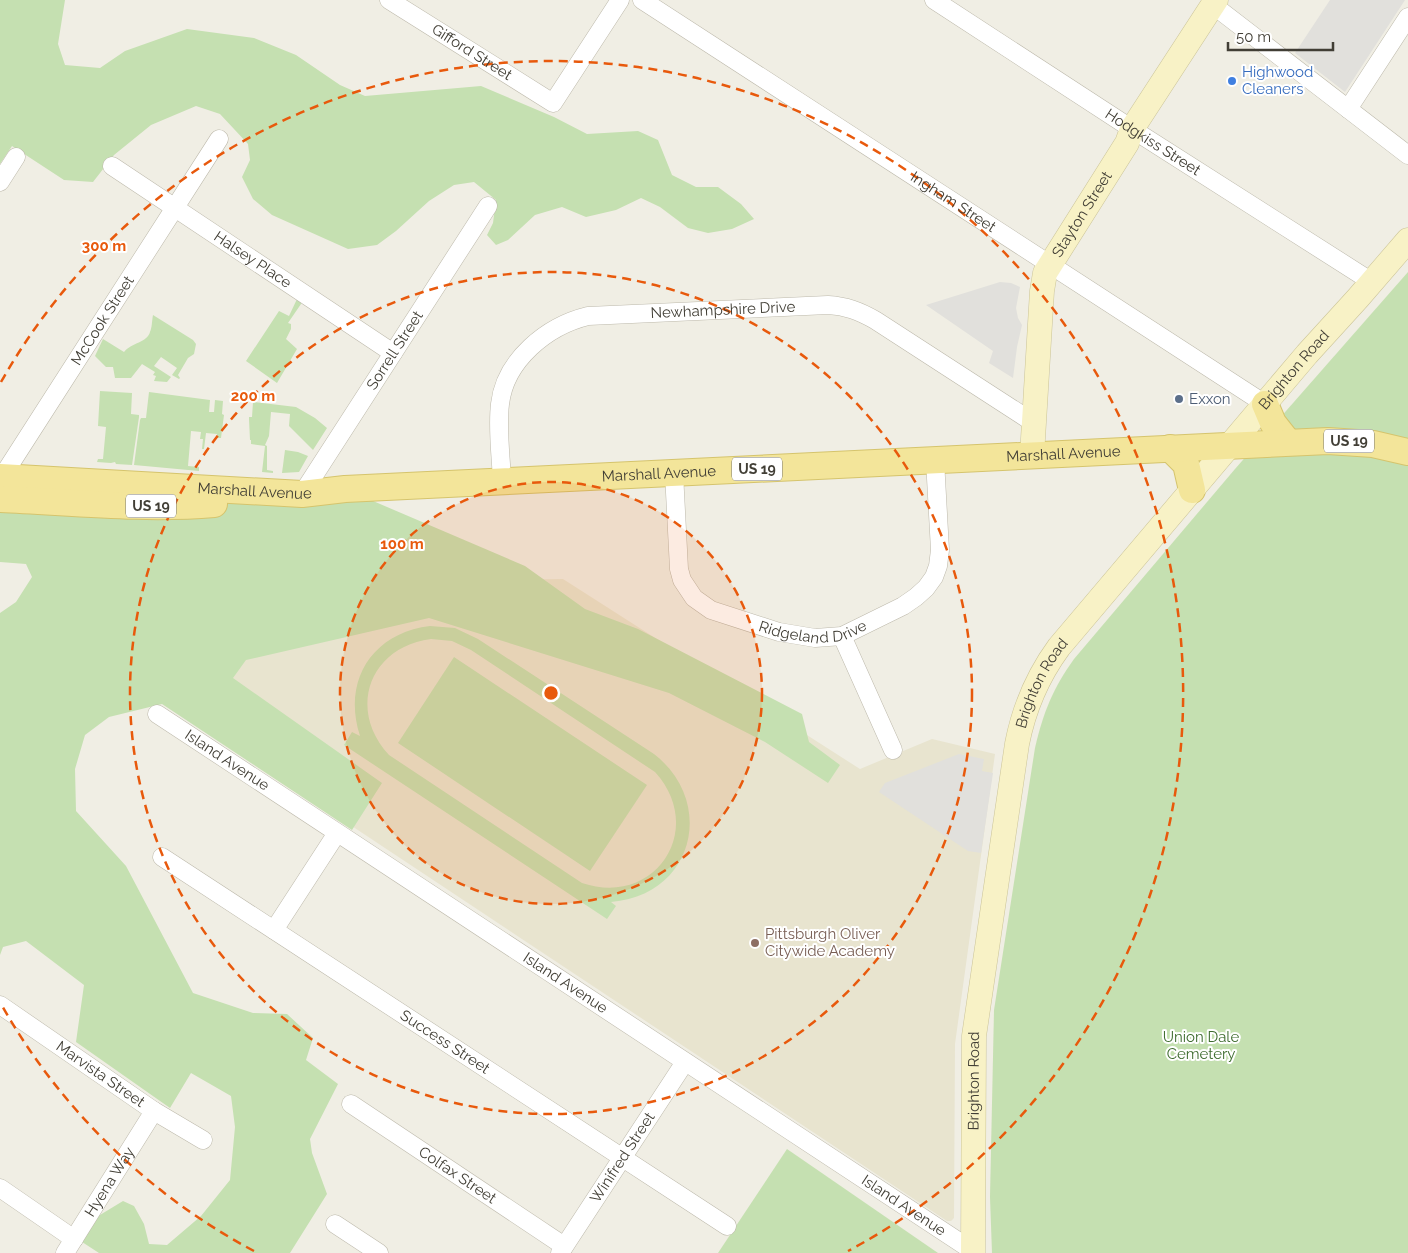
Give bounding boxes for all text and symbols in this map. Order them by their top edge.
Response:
street label: Gifford Street [429,20,515,84]
scale bar [1228,20,1333,52]
text: 50 m [1236,28,1271,46]
place label: Highwood Cleaners [1242,63,1313,98]
marker: Highwood Cleaners [1226,75,1238,87]
street label: Hodgkiss Street [1102,105,1204,179]
street label: Ingham Street [907,168,999,236]
street label: Stayton Street [1048,168,1116,261]
street label: Halsey Place [211,227,295,292]
text: 300 m [82,237,126,255]
street label: McCook Street [67,272,138,369]
street label: Newhampshire Drive [650,297,796,322]
street label: Sorrell Street [363,308,427,393]
street label: Brighton Road [1255,327,1333,413]
text: 200 m [231,387,275,405]
place label: Exxon [1189,390,1231,408]
marker: Exxon [1173,393,1185,405]
road number: US 19 [1324,430,1374,452]
street label: Marshall Avenue [1006,442,1121,466]
road number: US 19 [732,458,782,480]
street label: Marshall Avenue [601,462,717,485]
street label: Marshall Avenue [197,479,313,503]
road number: US 19 [126,494,176,518]
text: 100 m [380,535,424,553]
street label: Ridgeland Drive [757,616,870,648]
street label: Brighton Road [1012,635,1072,730]
centre of rings [542,684,560,702]
street label: Island Avenue [182,726,273,795]
place label: Pittsburgh Oliver Citywide Academy [765,925,895,960]
marker: Pittsburgh Oliver Citywide Academy [749,937,761,949]
street label: Island Avenue [520,949,611,1017]
street label: Success Street [397,1006,493,1078]
park label: Union Dale Cemetery [1163,1028,1239,1063]
street label: Brighton Road [965,1031,983,1131]
street label: Marvista Street [53,1037,148,1111]
street label: Winifred Street [586,1109,659,1206]
street label: Colfax Street [415,1143,500,1207]
street label: Hyena Way [81,1144,138,1220]
street label: Island Avenue [858,1171,950,1240]

